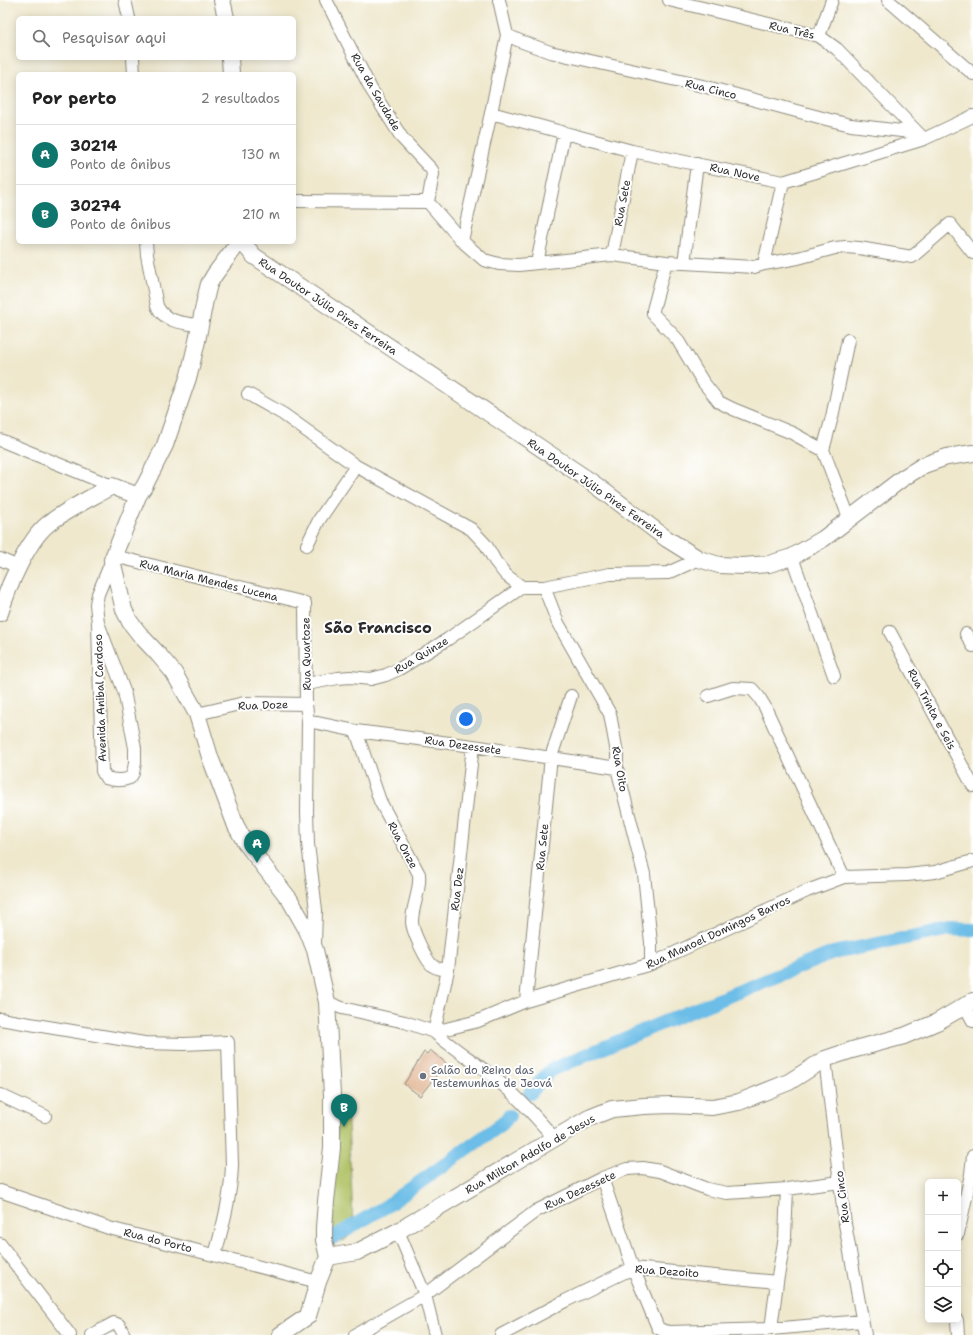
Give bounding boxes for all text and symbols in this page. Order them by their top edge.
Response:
search box [16,16,296,60]
street label: Rua Três [768,18,816,43]
icon: search [30,27,52,49]
text: Pesquisar aqui [62,28,166,48]
street label: Rua da Saudade [347,51,404,134]
street label: Rua Cinco [684,76,738,103]
text: Por perto [32,87,117,109]
text: 2 resultados [201,90,280,107]
text: 30214 [70,136,117,156]
text: A [40,146,50,163]
text: 130 m [242,146,280,163]
text: Ponto de ônibus [70,156,171,173]
street label: Rua Nove [708,160,761,185]
street label: Rua Sete [611,179,634,228]
text: 30274 [70,196,121,216]
text: B [41,206,49,223]
text: 210 m [242,206,280,223]
text: Ponto de ônibus [70,216,171,233]
street label: Rua Doutor Júlio Pires Ferreira [255,254,400,359]
street label: Rua Doutor Júlio Pires Ferreira [524,435,667,542]
street label: Rua Maria Mendes Lucena [138,556,280,605]
street label: Rua Quartoze [298,617,315,691]
district label: São Francisco [324,618,432,638]
street label: Avenida Anibal Cardoso [91,633,110,762]
street label: Rua Quinze [391,633,451,677]
street label: Rua Trinta e Seis [904,666,959,752]
street label: Rua Doze [238,697,288,714]
your location [456,709,476,729]
street label: Rua Dezessete [424,733,502,758]
street label: Rua Oito [608,745,631,793]
street label: Rua Onze [384,819,421,871]
street label: Rua Sete [533,823,552,871]
pin: A [244,830,270,863]
street label: Rua Dez [447,866,468,912]
street label: Rua Manoel Domingos Barros [644,892,793,973]
place label: Salão do Reino das Testemunhas de Jeová [431,1063,552,1091]
marker: Salão do Reino das Testemunhas de Jeová [418,1071,428,1081]
pin: B [331,1094,357,1127]
street label: Rua Milton Adolfo de Jesus [463,1111,598,1198]
street label: Rua Dezessete [542,1167,618,1214]
street label: Rua Cinco [832,1170,853,1224]
map controls [925,1179,961,1323]
button: + [925,1179,961,1215]
button: − [925,1215,961,1251]
street label: Rua do Porto [122,1225,194,1256]
button: locate [925,1251,961,1287]
street label: Rua Dezoito [634,1262,700,1281]
button: layers [925,1287,961,1323]

